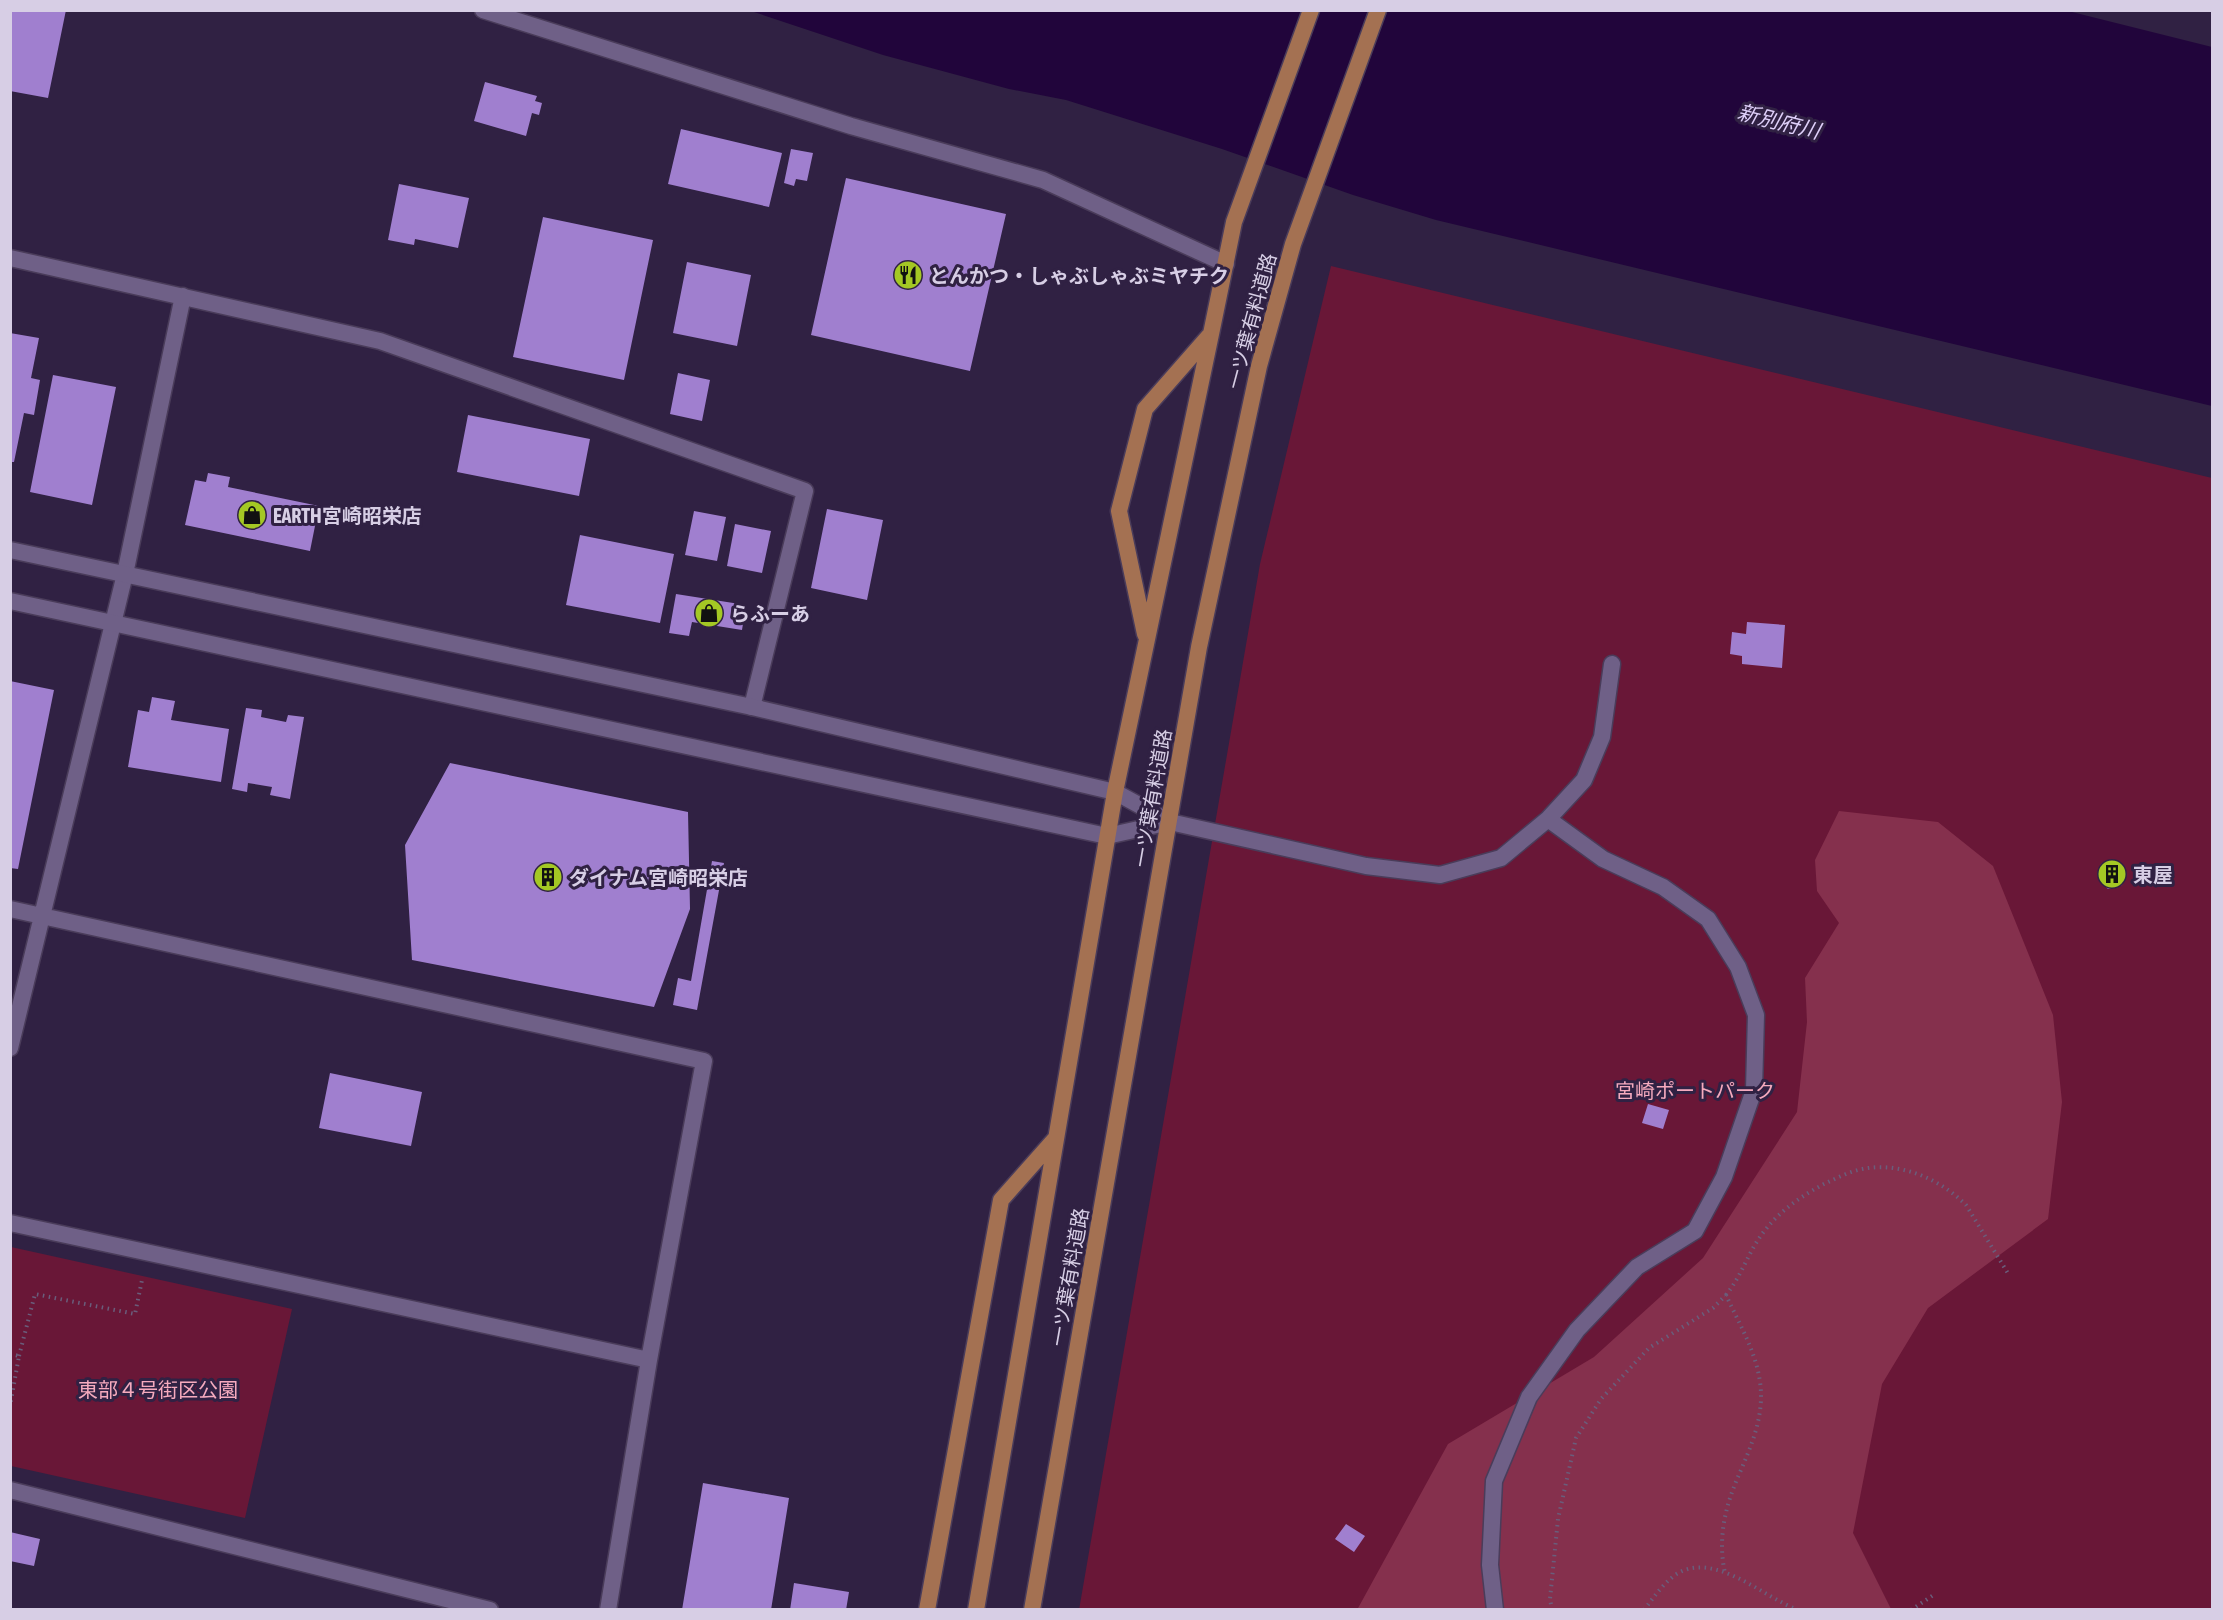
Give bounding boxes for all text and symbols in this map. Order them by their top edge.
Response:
water label: 新別府川 [1735,99,1825,143]
street label: 一ツ葉有料道路 [1222,250,1280,392]
restaurant icon: とんかつ・しゃぶしゃぶミヤチク [892,259,924,291]
place label: とんかつ・しゃぶしゃぶミヤチク [929,264,1229,287]
shop icon: EARTH宮崎昭栄店 [236,499,268,531]
place label: EARTH宮崎昭栄店 [273,504,422,527]
shop icon: らふーあ [693,597,725,629]
place label: らふーあ [730,602,810,625]
street label: 一ツ葉有料道路 [1129,727,1175,869]
building icon: 東屋 [2096,858,2128,890]
building icon: ダイナム宮崎昭栄店 [532,861,564,893]
place label: 東屋 [2133,863,2173,886]
place label: ダイナム宮崎昭栄店 [569,866,748,889]
park label: 宮崎ポートパーク [1615,1079,1775,1102]
street label: 一ツ葉有料道路 [1046,1206,1092,1348]
park label: 東部４号街区公園 [78,1378,238,1401]

